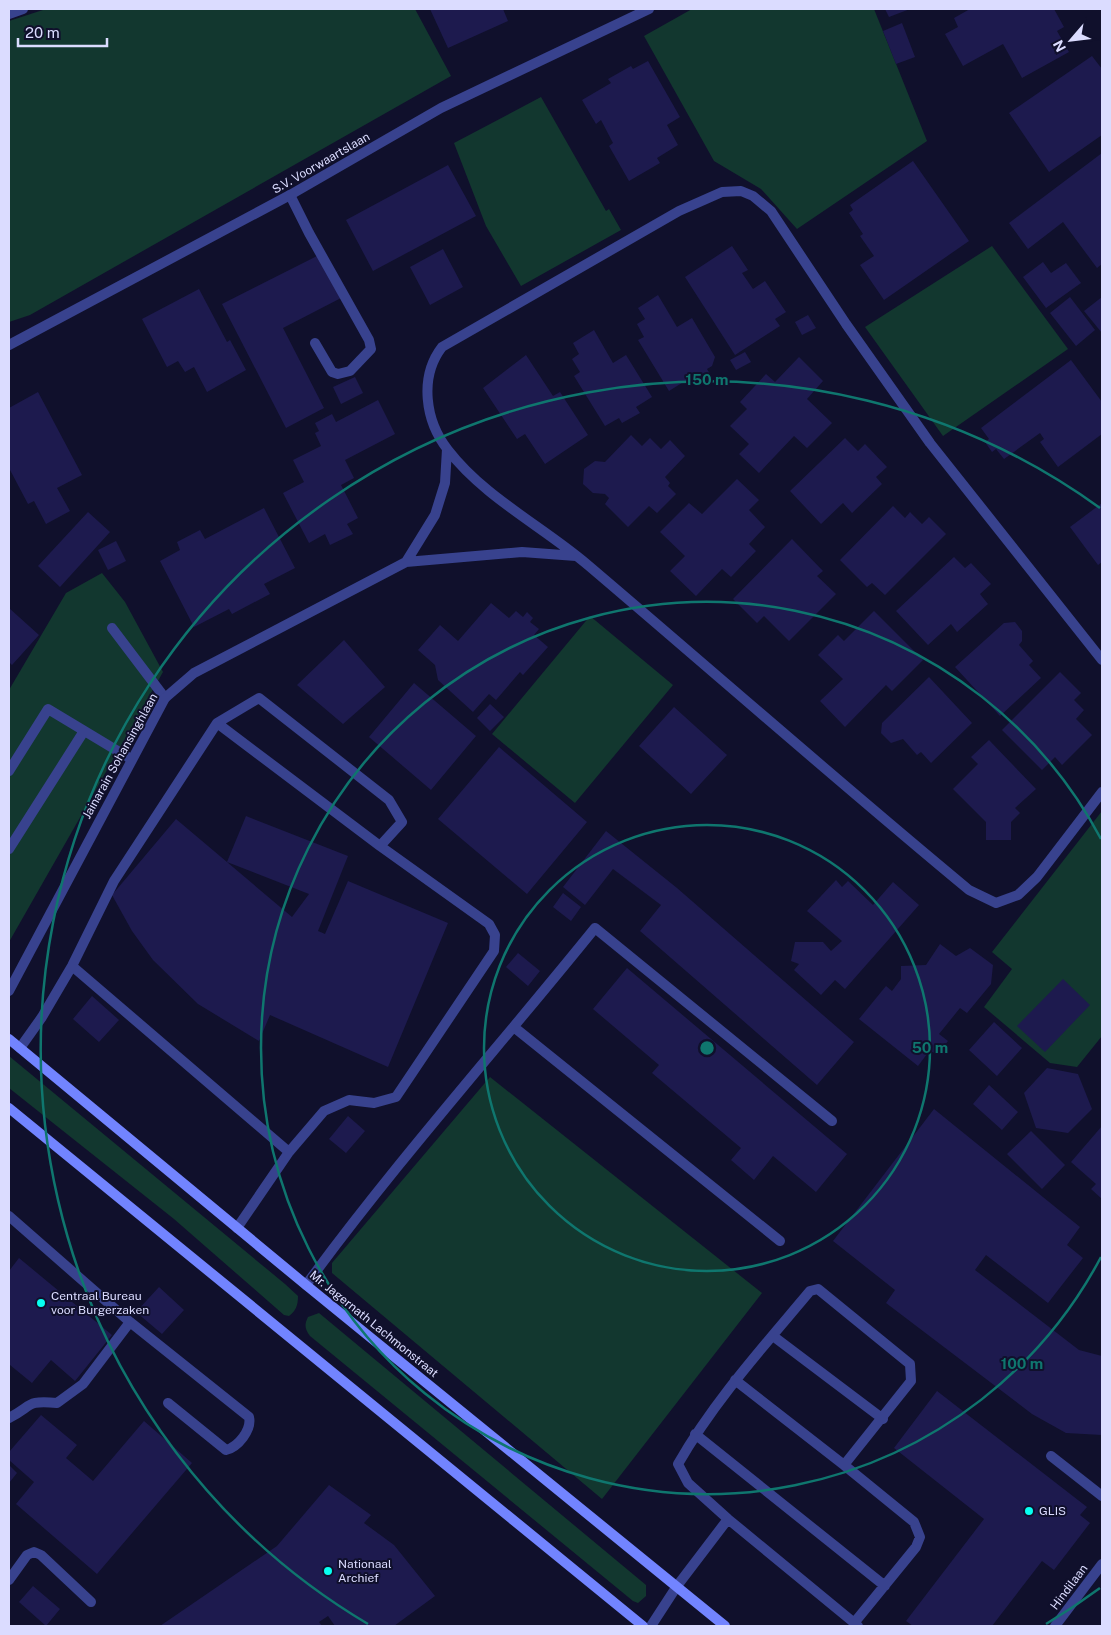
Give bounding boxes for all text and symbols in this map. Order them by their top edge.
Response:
scale bar [18,15,106,47]
north arrow [1046,15,1096,65]
text: 20 m [25,24,60,41]
text: N [1050,38,1069,55]
street label: S.V. Voorwaartslaan [270,129,372,197]
text: 150 m [685,371,729,388]
street label: Jainarain Sohansinghlaan [80,691,160,821]
centre of rings [698,1039,716,1057]
text: 50 m [912,1039,948,1056]
street label: Mr. Jagernath Lachmonstraat [307,1268,441,1380]
place label: Centraal Bureau voor Burgerzaken [51,1289,149,1317]
marker: Centraal Bureau voor Burgerzaken [35,1297,47,1309]
text: 100 m [1001,1355,1043,1372]
place label: GLIS [1039,1504,1066,1518]
marker: GLIS [1023,1505,1035,1517]
place label: Nationaal Archief [338,1557,392,1585]
street label: Hindilaan [1047,1561,1091,1612]
marker: Nationaal Archief [322,1565,334,1577]

